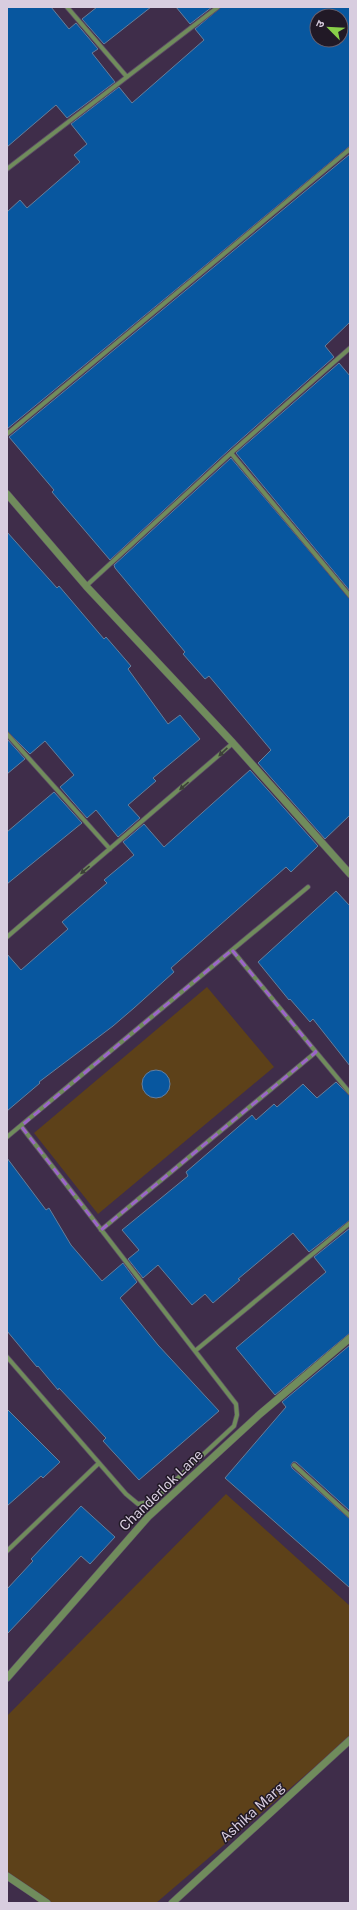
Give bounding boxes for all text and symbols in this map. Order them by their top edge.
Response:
north arrow [309,8,349,48]
text: उ [313,18,327,29]
one-way arrow [218,747,228,757]
one-way arrow [179,782,189,791]
one-way arrow [79,866,90,875]
street label: Chanderlok Lane [116,1446,206,1534]
street label: Ashika Marg [216,1779,288,1845]

